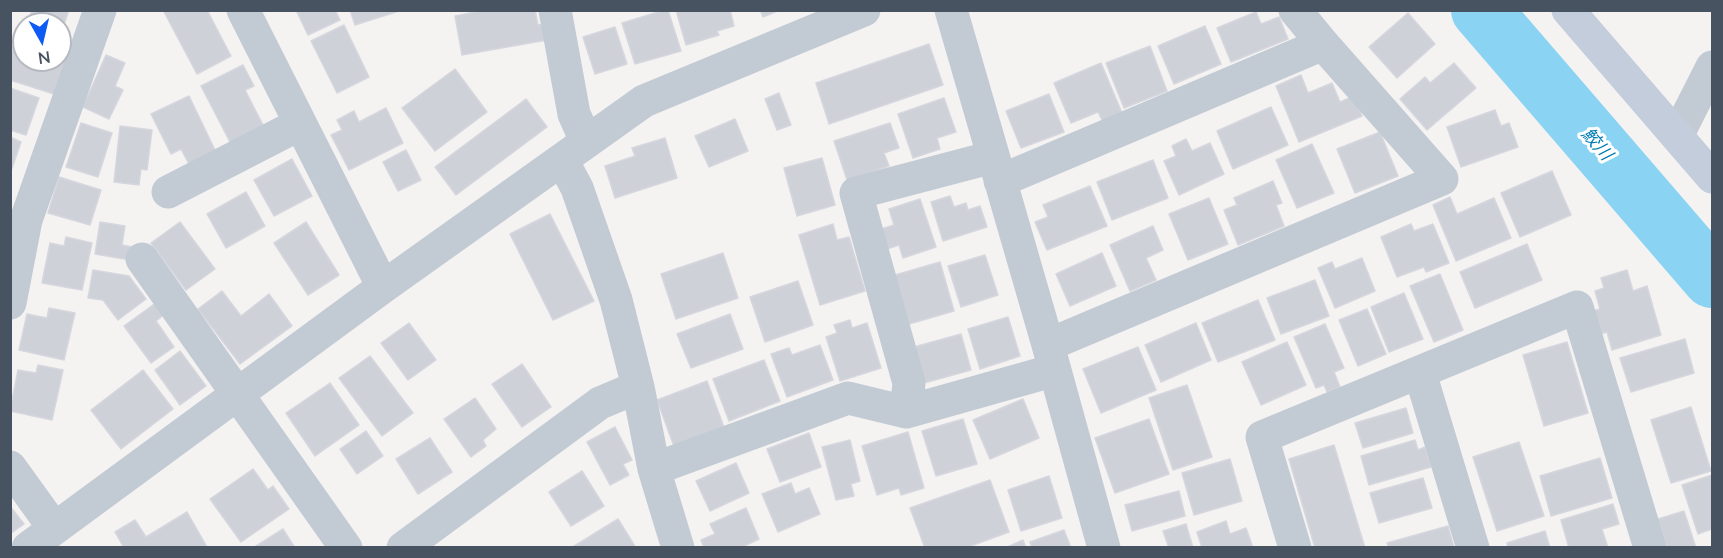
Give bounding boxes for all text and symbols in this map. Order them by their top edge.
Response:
north arrow [12,12,72,72]
text: N [37,48,52,69]
water label: 鮫川 [1577,123,1617,165]

